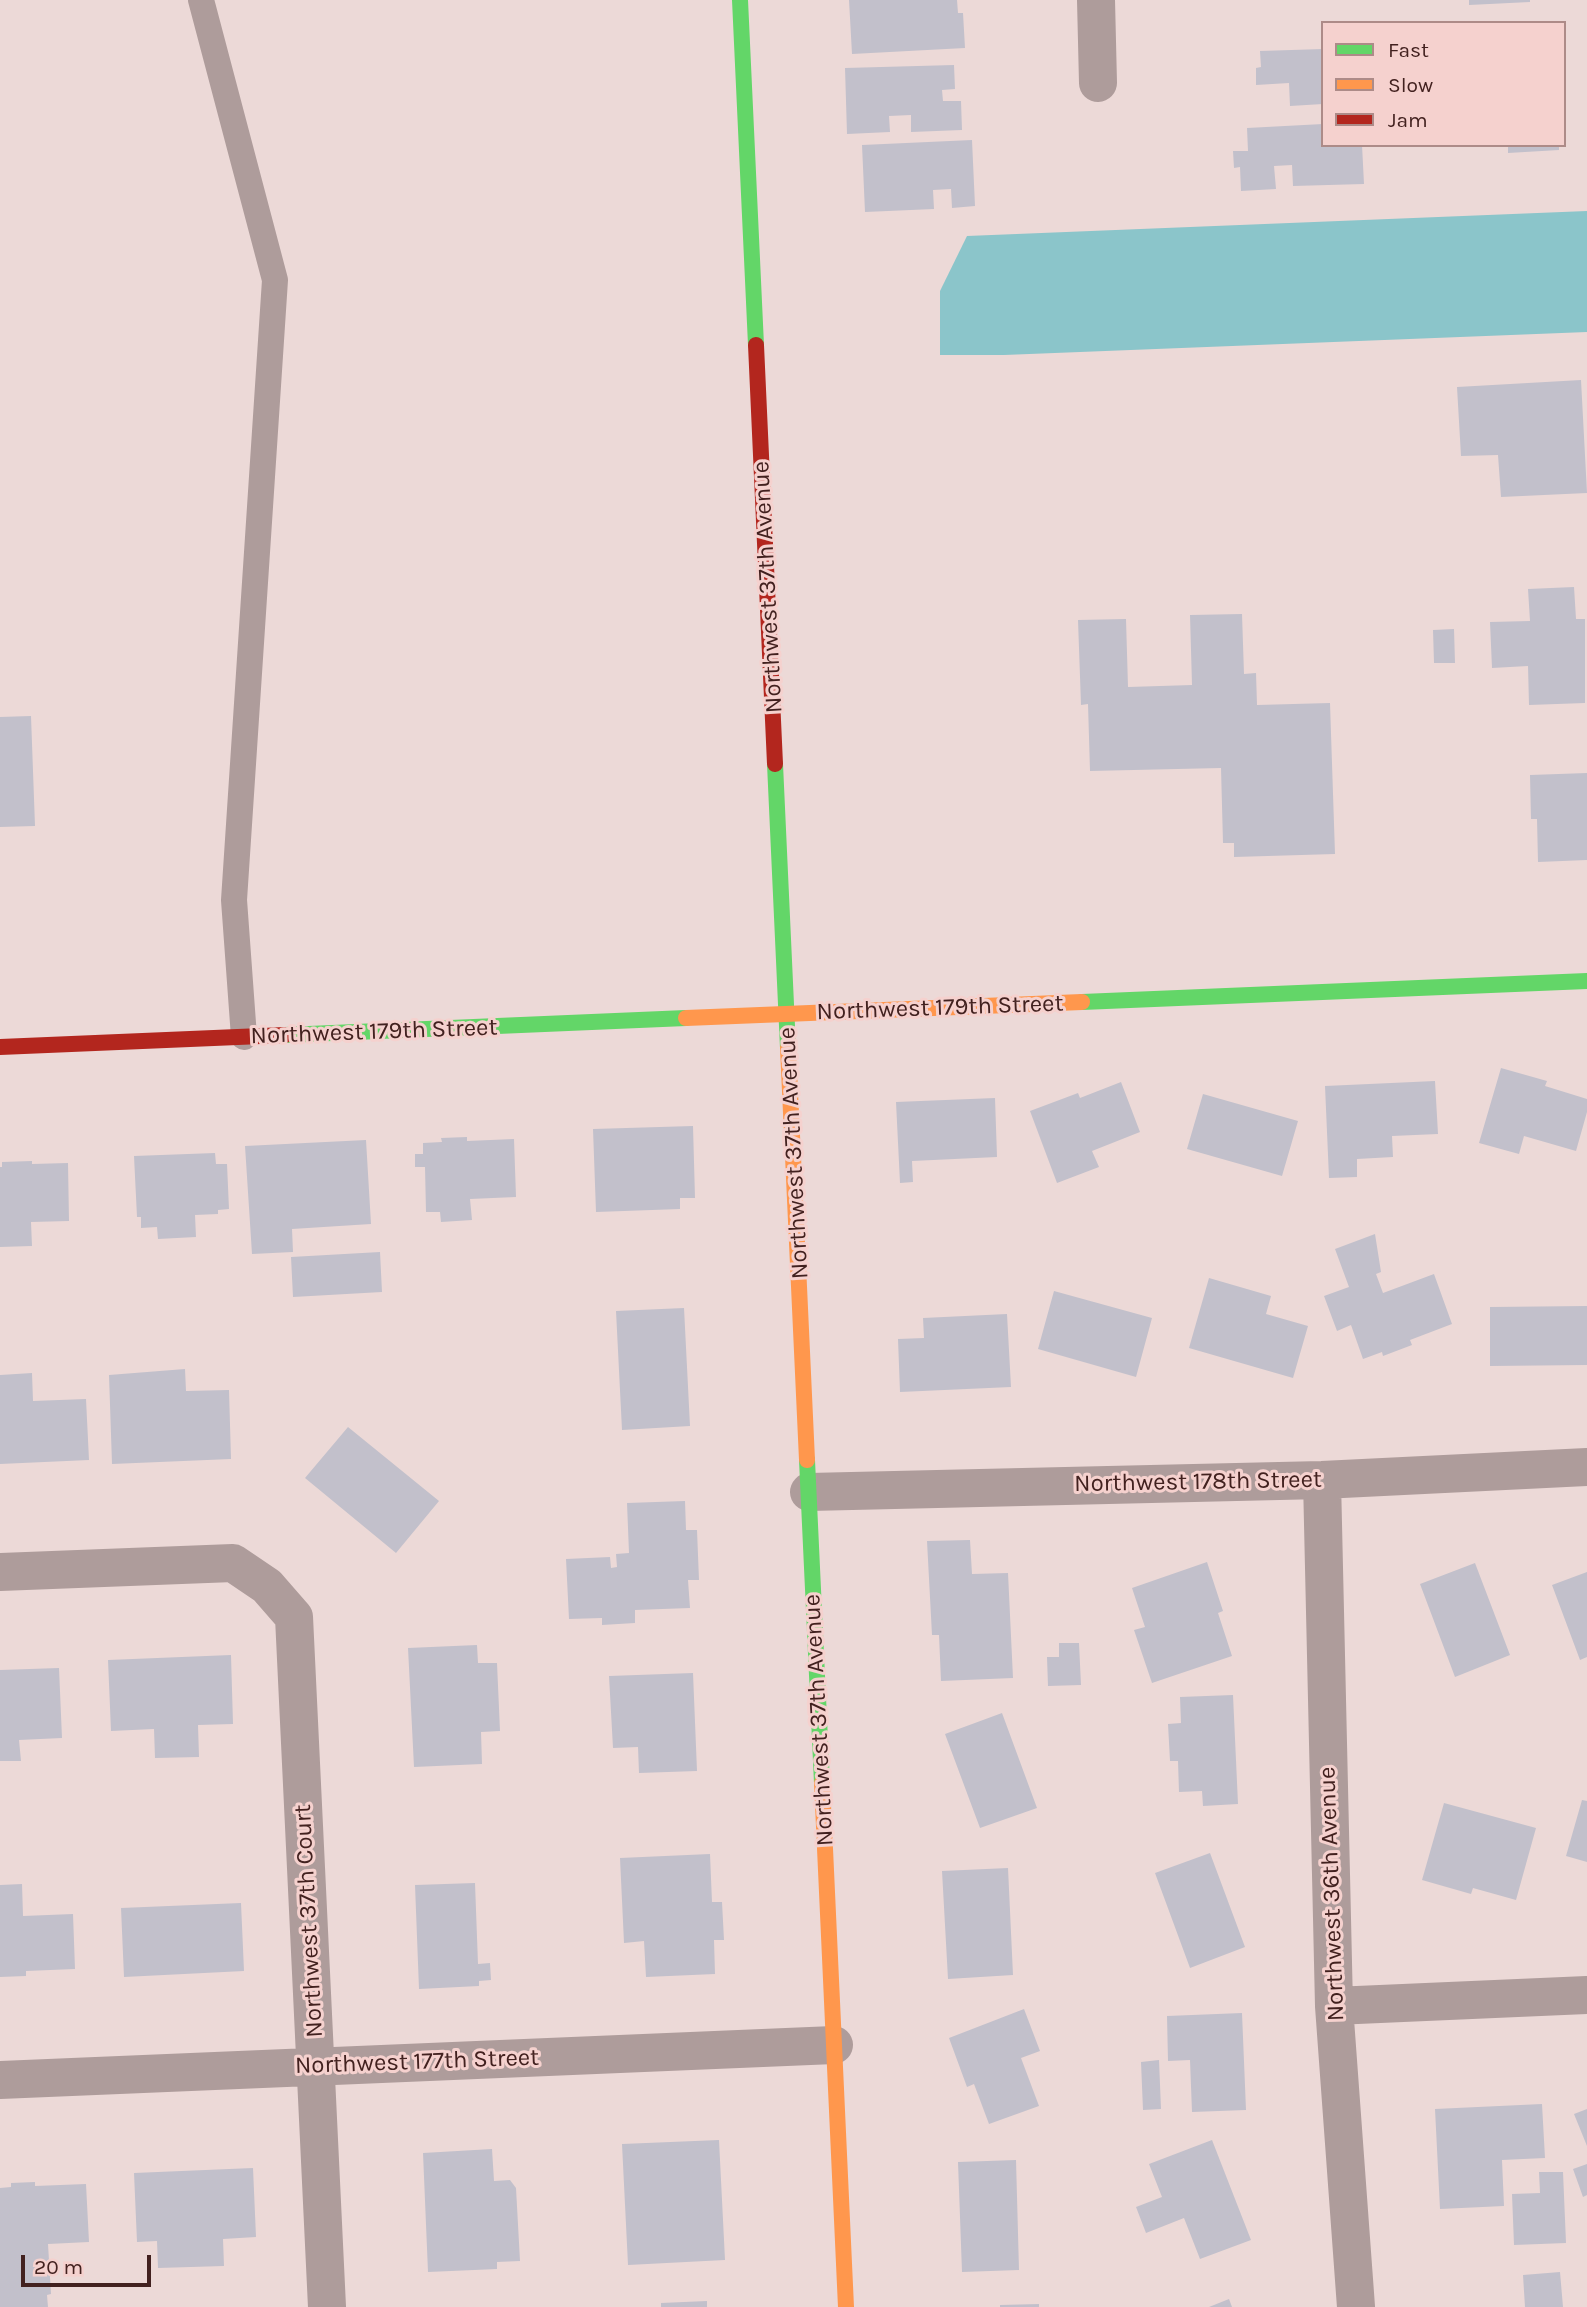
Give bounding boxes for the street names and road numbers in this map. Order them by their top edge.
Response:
street label: Northwest 37th Avenue [747,460,789,714]
street label: Northwest 179th Street [816,989,1064,1027]
street label: Northwest 179th Street [250,1013,498,1051]
street label: Northwest 37th Avenue [773,1026,815,1280]
street label: Northwest 178th Street [1074,1465,1322,1499]
street label: Northwest 37th Avenue [798,1593,840,1847]
street label: Northwest 36th Avenue [1313,1766,1351,2022]
street label: Northwest 37th Court [289,1804,329,2038]
street label: Northwest 177th Street [294,2043,540,2081]

